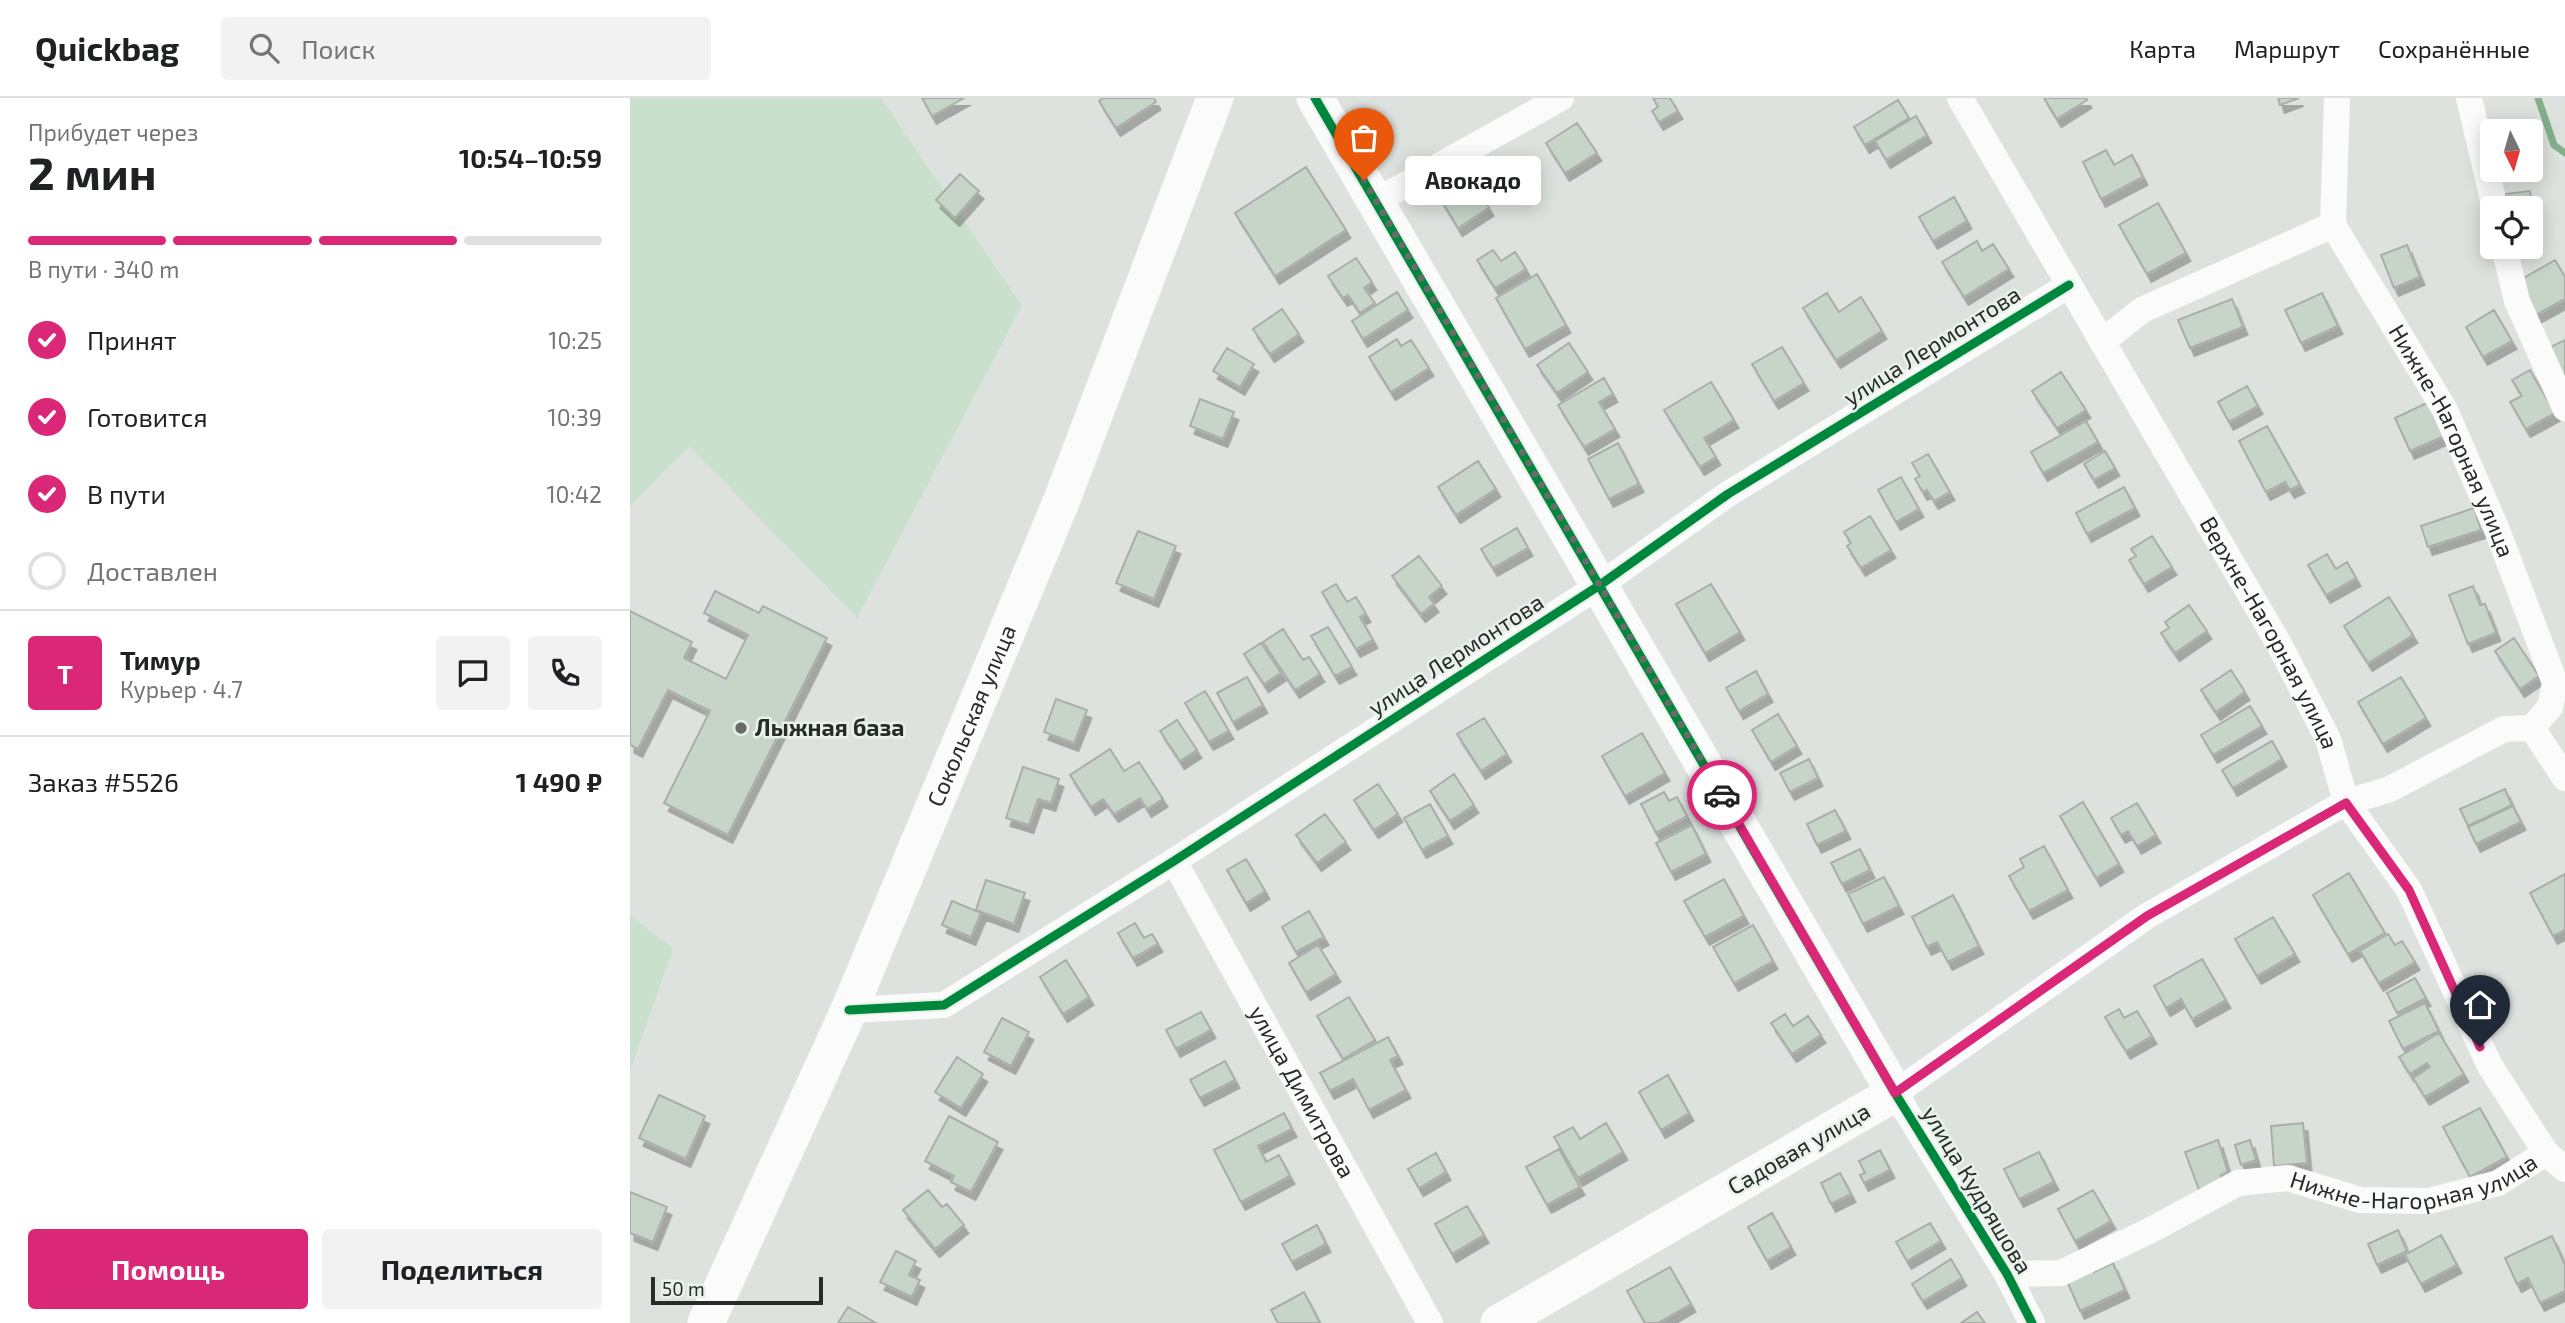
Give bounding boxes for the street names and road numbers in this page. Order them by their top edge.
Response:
street label: улица Лермонтова [1838,279,2026,412]
street label: Нижне-Нагорная улица [2383,319,2521,561]
street label: Верхне-Нагорная улица [2195,511,2345,752]
street label: улица Лермонтова [1363,587,1549,722]
street label: Сокольская улица [921,620,1021,810]
street label: улица Димитрова [1243,1000,1362,1183]
street label: Садовая улица [1722,1096,1875,1201]
street label: улица Кудряшова [1916,1101,2039,1279]
street label: Нижне-Нагорная улица [2287,1147,2542,1215]

